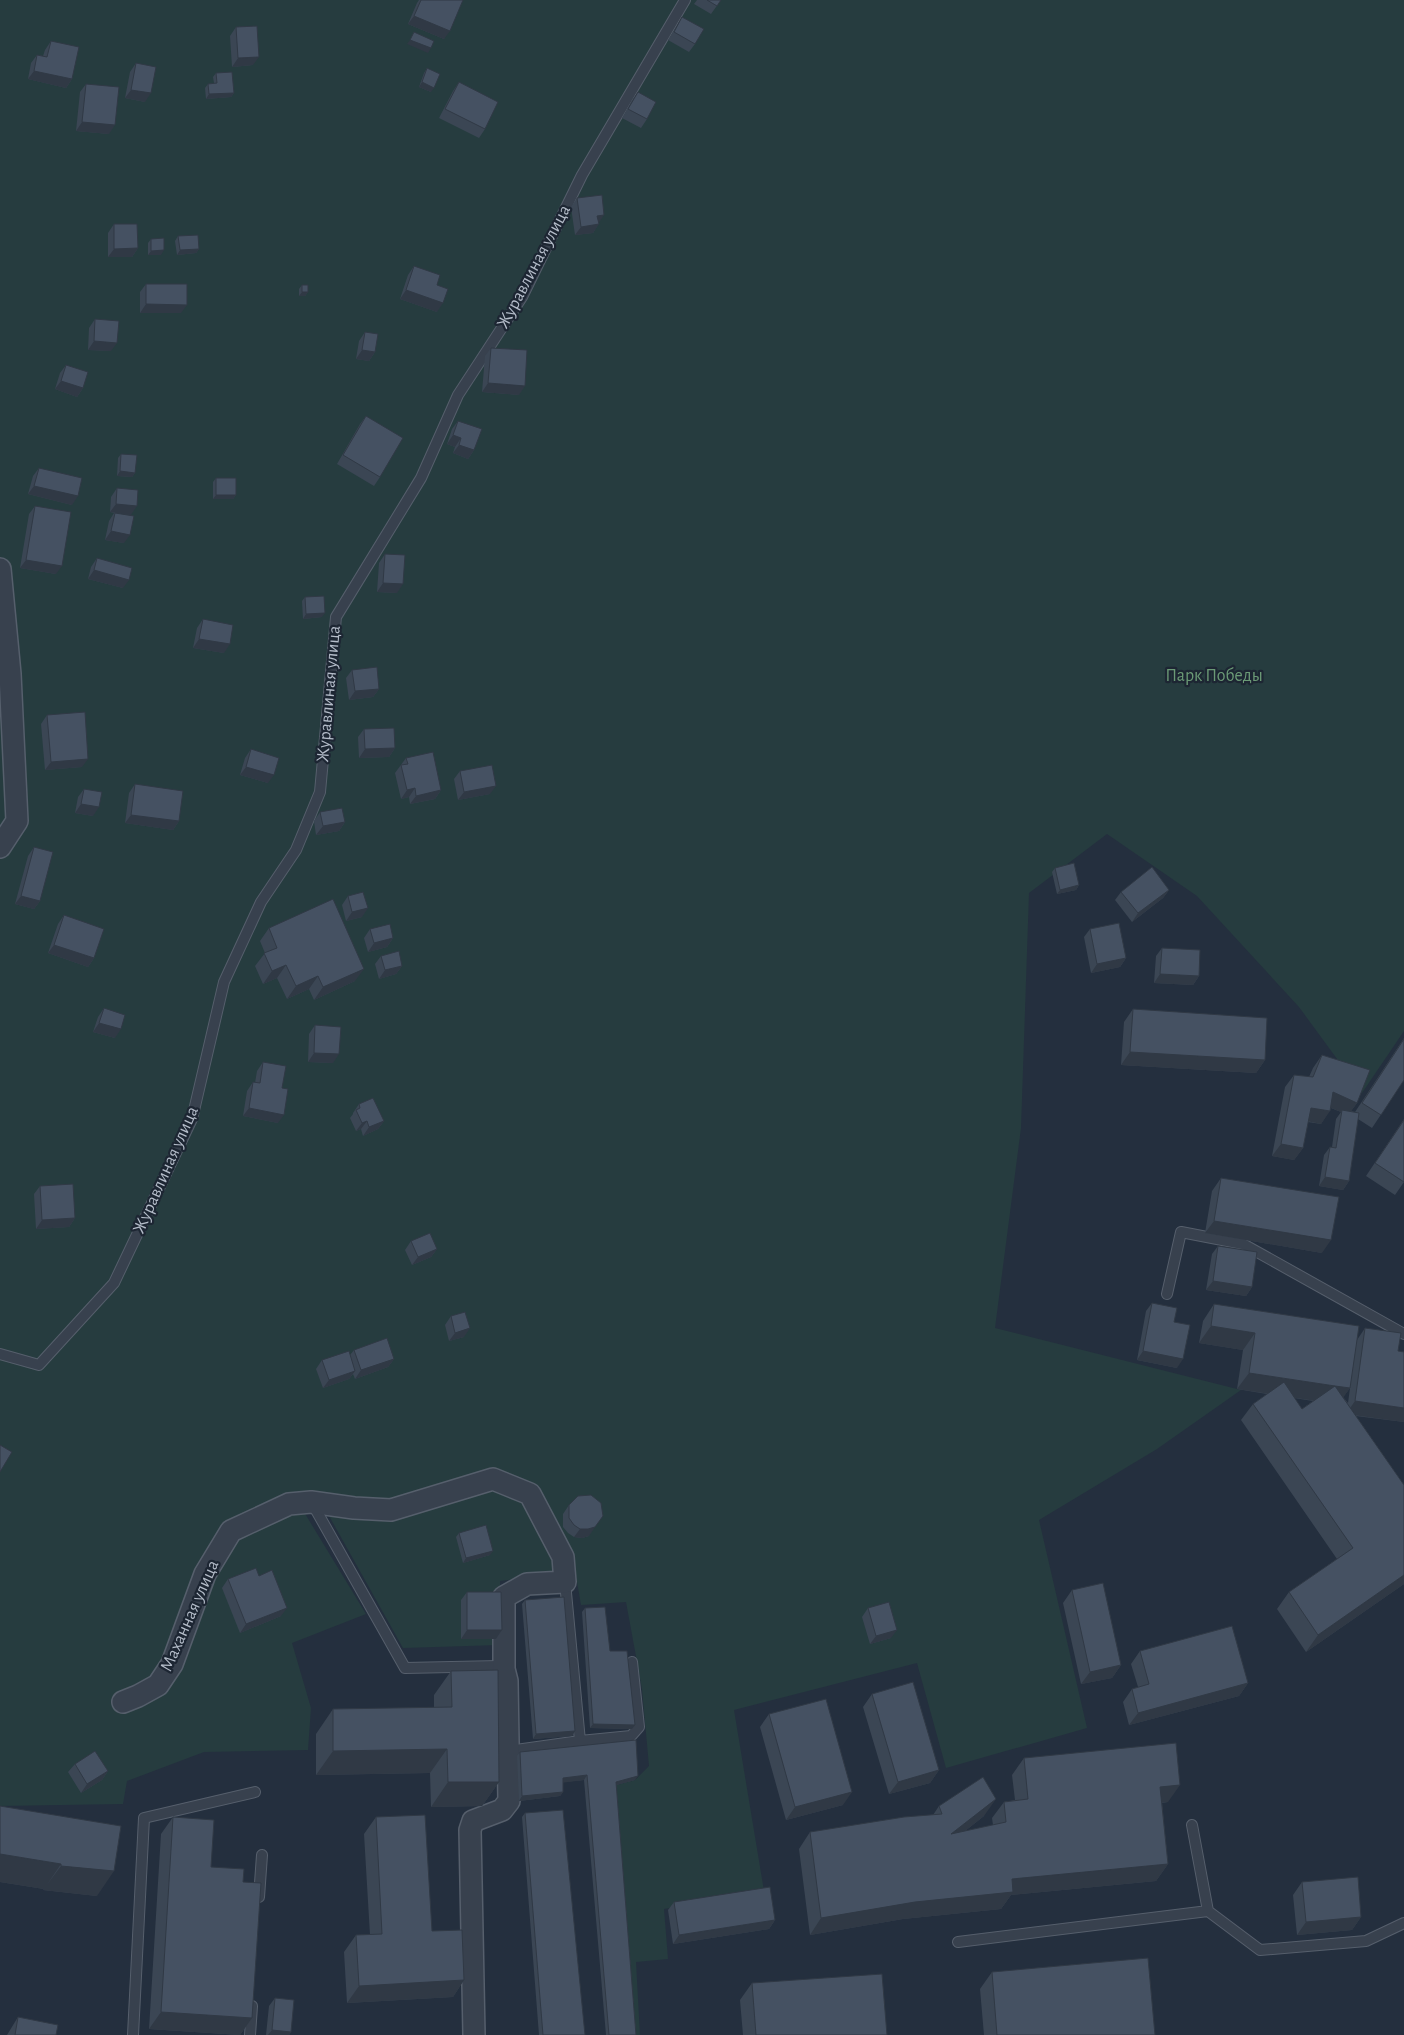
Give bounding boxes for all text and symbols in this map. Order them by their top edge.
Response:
street label: Журавлиная улица [494,202,574,332]
street label: Журавлиная улица [314,625,344,763]
park label: Парк Победы [1165,666,1263,685]
street label: Журавлиная улица [130,1104,202,1236]
street label: Маханная улица [157,1558,223,1674]

